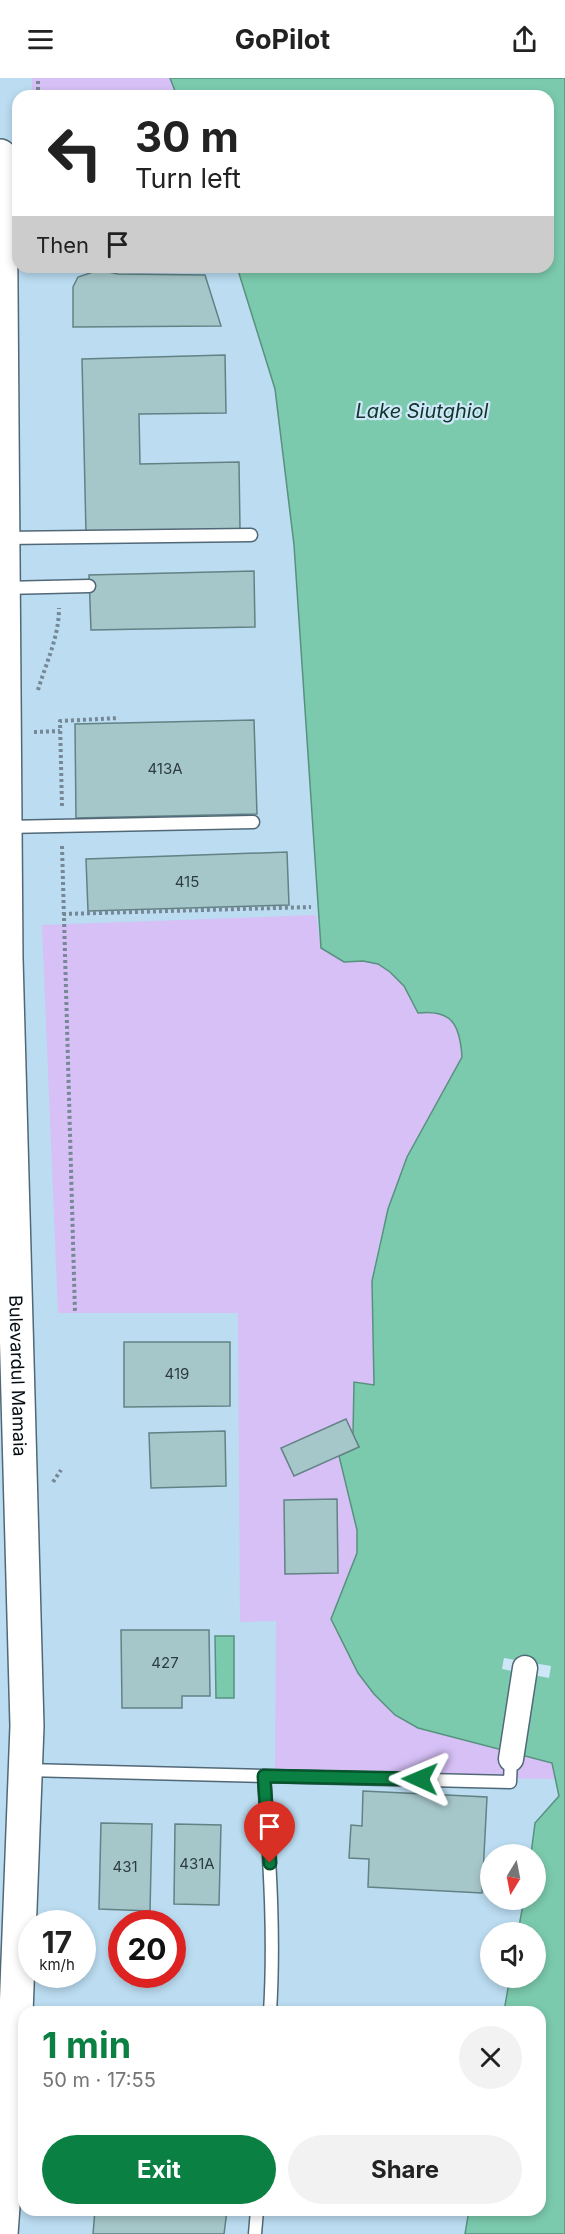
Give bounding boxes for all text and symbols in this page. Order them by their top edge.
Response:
icon: menu [24,23,57,56]
text: GoPilot [235,23,330,56]
icon: share [508,23,541,56]
text: 30 m [135,111,239,162]
icon: left [36,114,114,192]
text: Turn left [135,162,241,195]
icon: arrive [101,228,134,261]
text: Then [36,232,89,258]
water label: Lake Siutghiol [356,399,489,423]
house number: 413A [147,759,183,778]
house number: 415 [175,872,199,891]
street label: Bulevardul Mamaia [5,1295,31,1457]
house number: 419 [165,1364,189,1383]
house number: 427 [151,1653,179,1672]
position arrow [388,1747,452,1811]
pin [244,1801,295,1863]
icon: arrive [253,1810,286,1843]
north arrow [480,1844,546,1910]
map controls [480,1844,546,1988]
house number: 431A [179,1854,215,1873]
house number: 431 [112,1857,138,1876]
speed limit sign: 20 [108,1910,186,1988]
button: sound [480,1922,546,1988]
text: 17 [42,1924,72,1960]
text: km/h [39,1955,75,1974]
text: 1 min [42,2023,131,2067]
button: close [459,2026,522,2089]
text: 50 m · 17:55 [42,2068,156,2092]
button: Exit [42,2135,276,2204]
button: Share [288,2135,522,2204]

